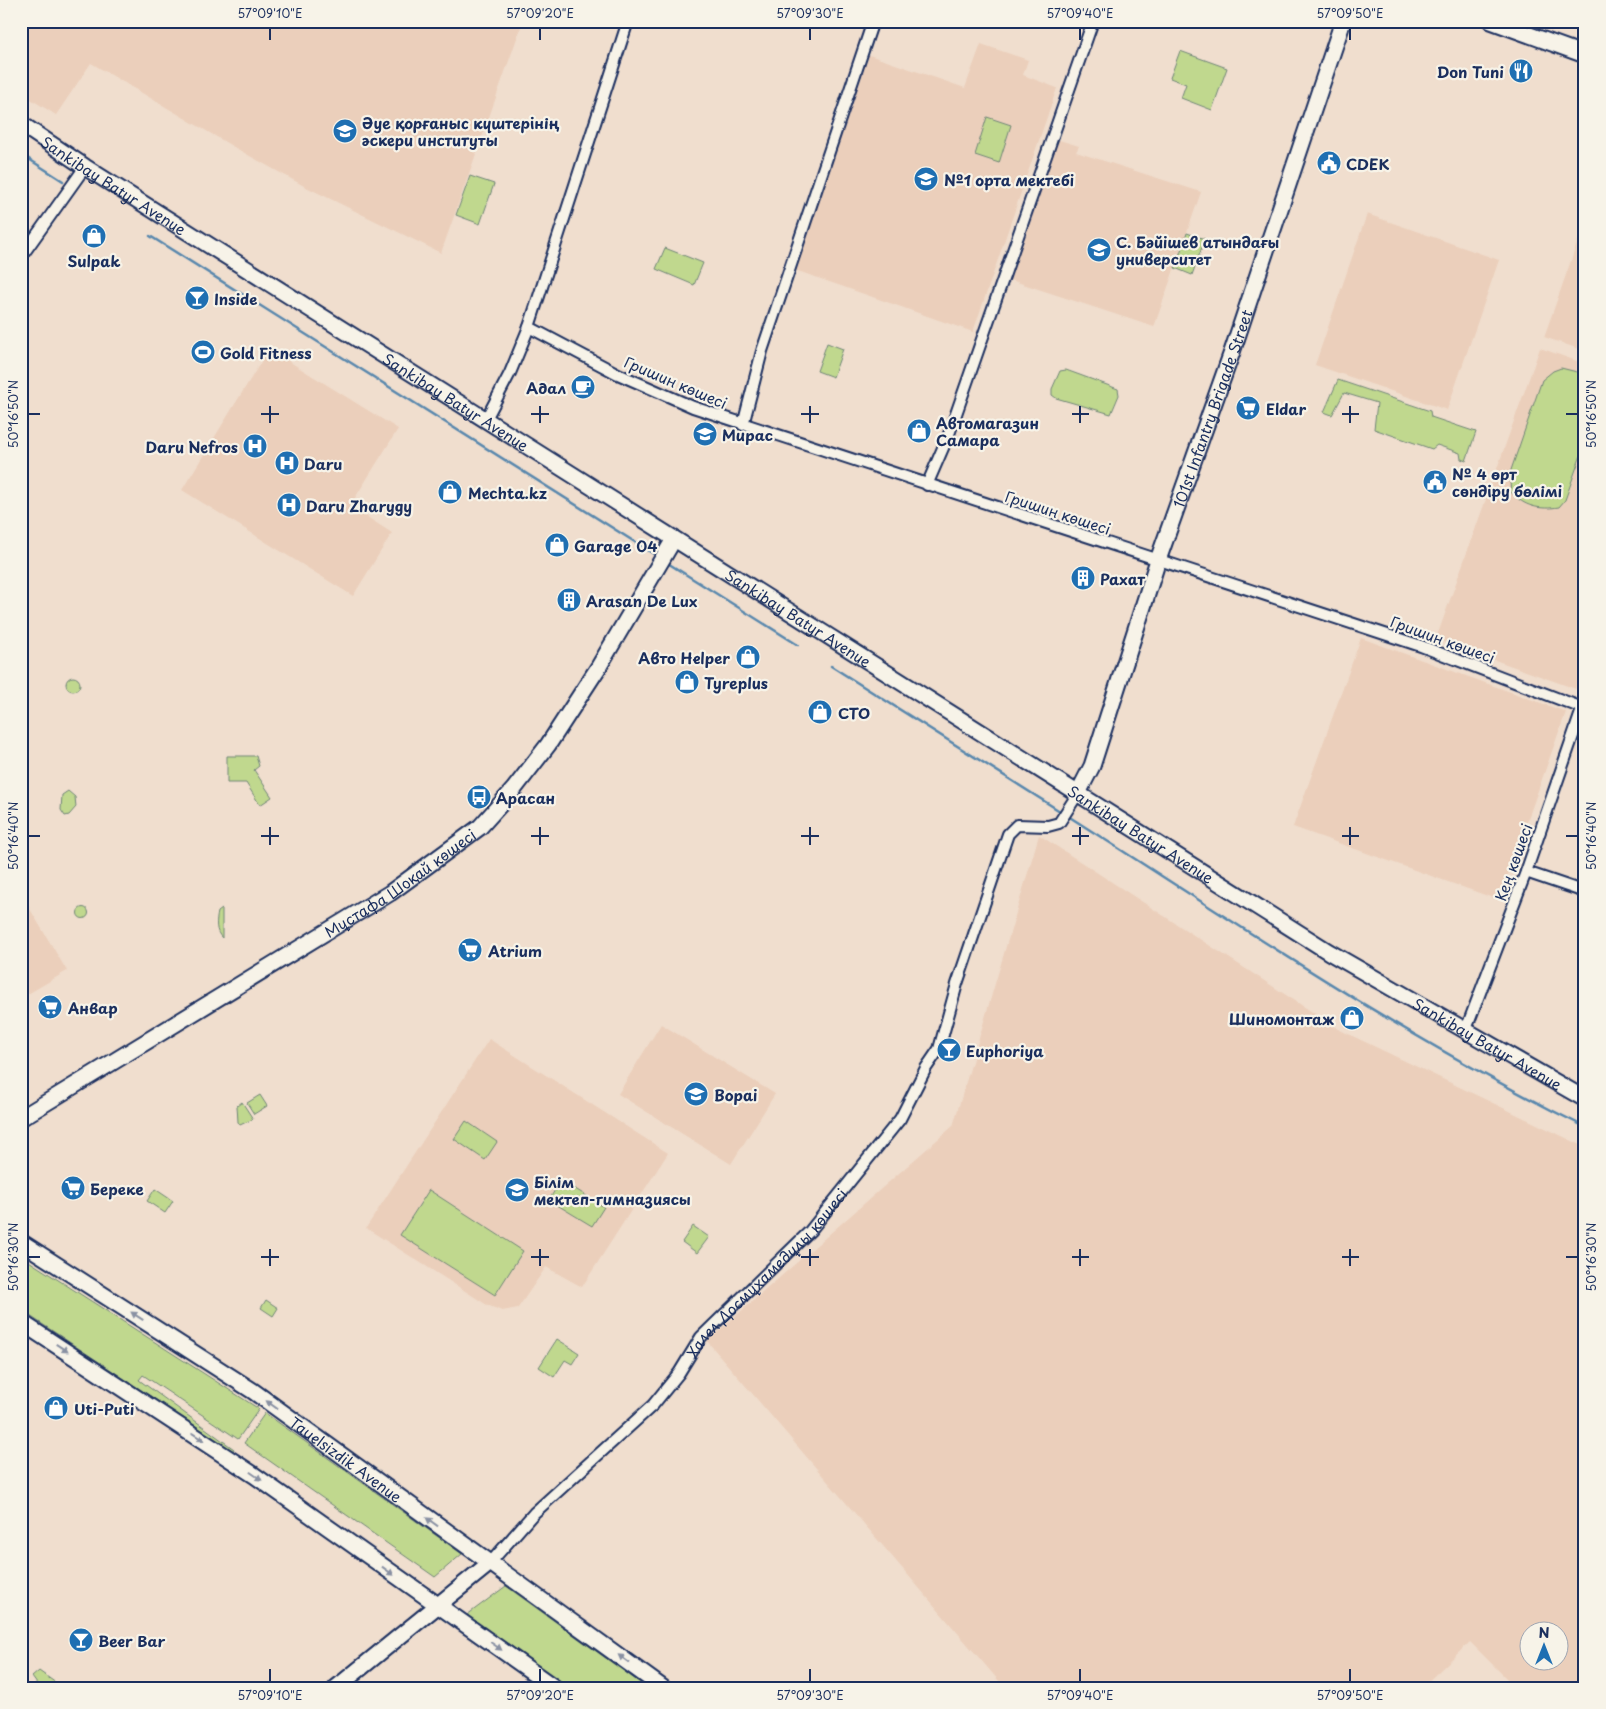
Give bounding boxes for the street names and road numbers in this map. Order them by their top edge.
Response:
street label: Sankibay Batyr Avenue [37,129,191,240]
street label: 101st Infantry Brigade Street [1166,306,1257,511]
street label: Sankibay Batyr Avenue [379,346,534,456]
street label: Гришин көшесі [621,350,731,414]
street label: Гришин көшесі [1002,484,1114,540]
street label: Sankibay Batyr Avenue [721,563,876,672]
street label: Гришин көшесі [1387,609,1499,669]
street label: Sankibay Batyr Avenue [1064,779,1219,888]
street label: Кең көшесі [1488,820,1538,904]
street label: Мұстафа Шоқай көшесі [319,823,480,942]
street label: Sankibay Batyr Avenue [1409,991,1567,1095]
street label: Халел Досмұхамедұлы көшесі [680,1183,852,1362]
street label: Tauelsizdik Avenue [285,1410,407,1507]

